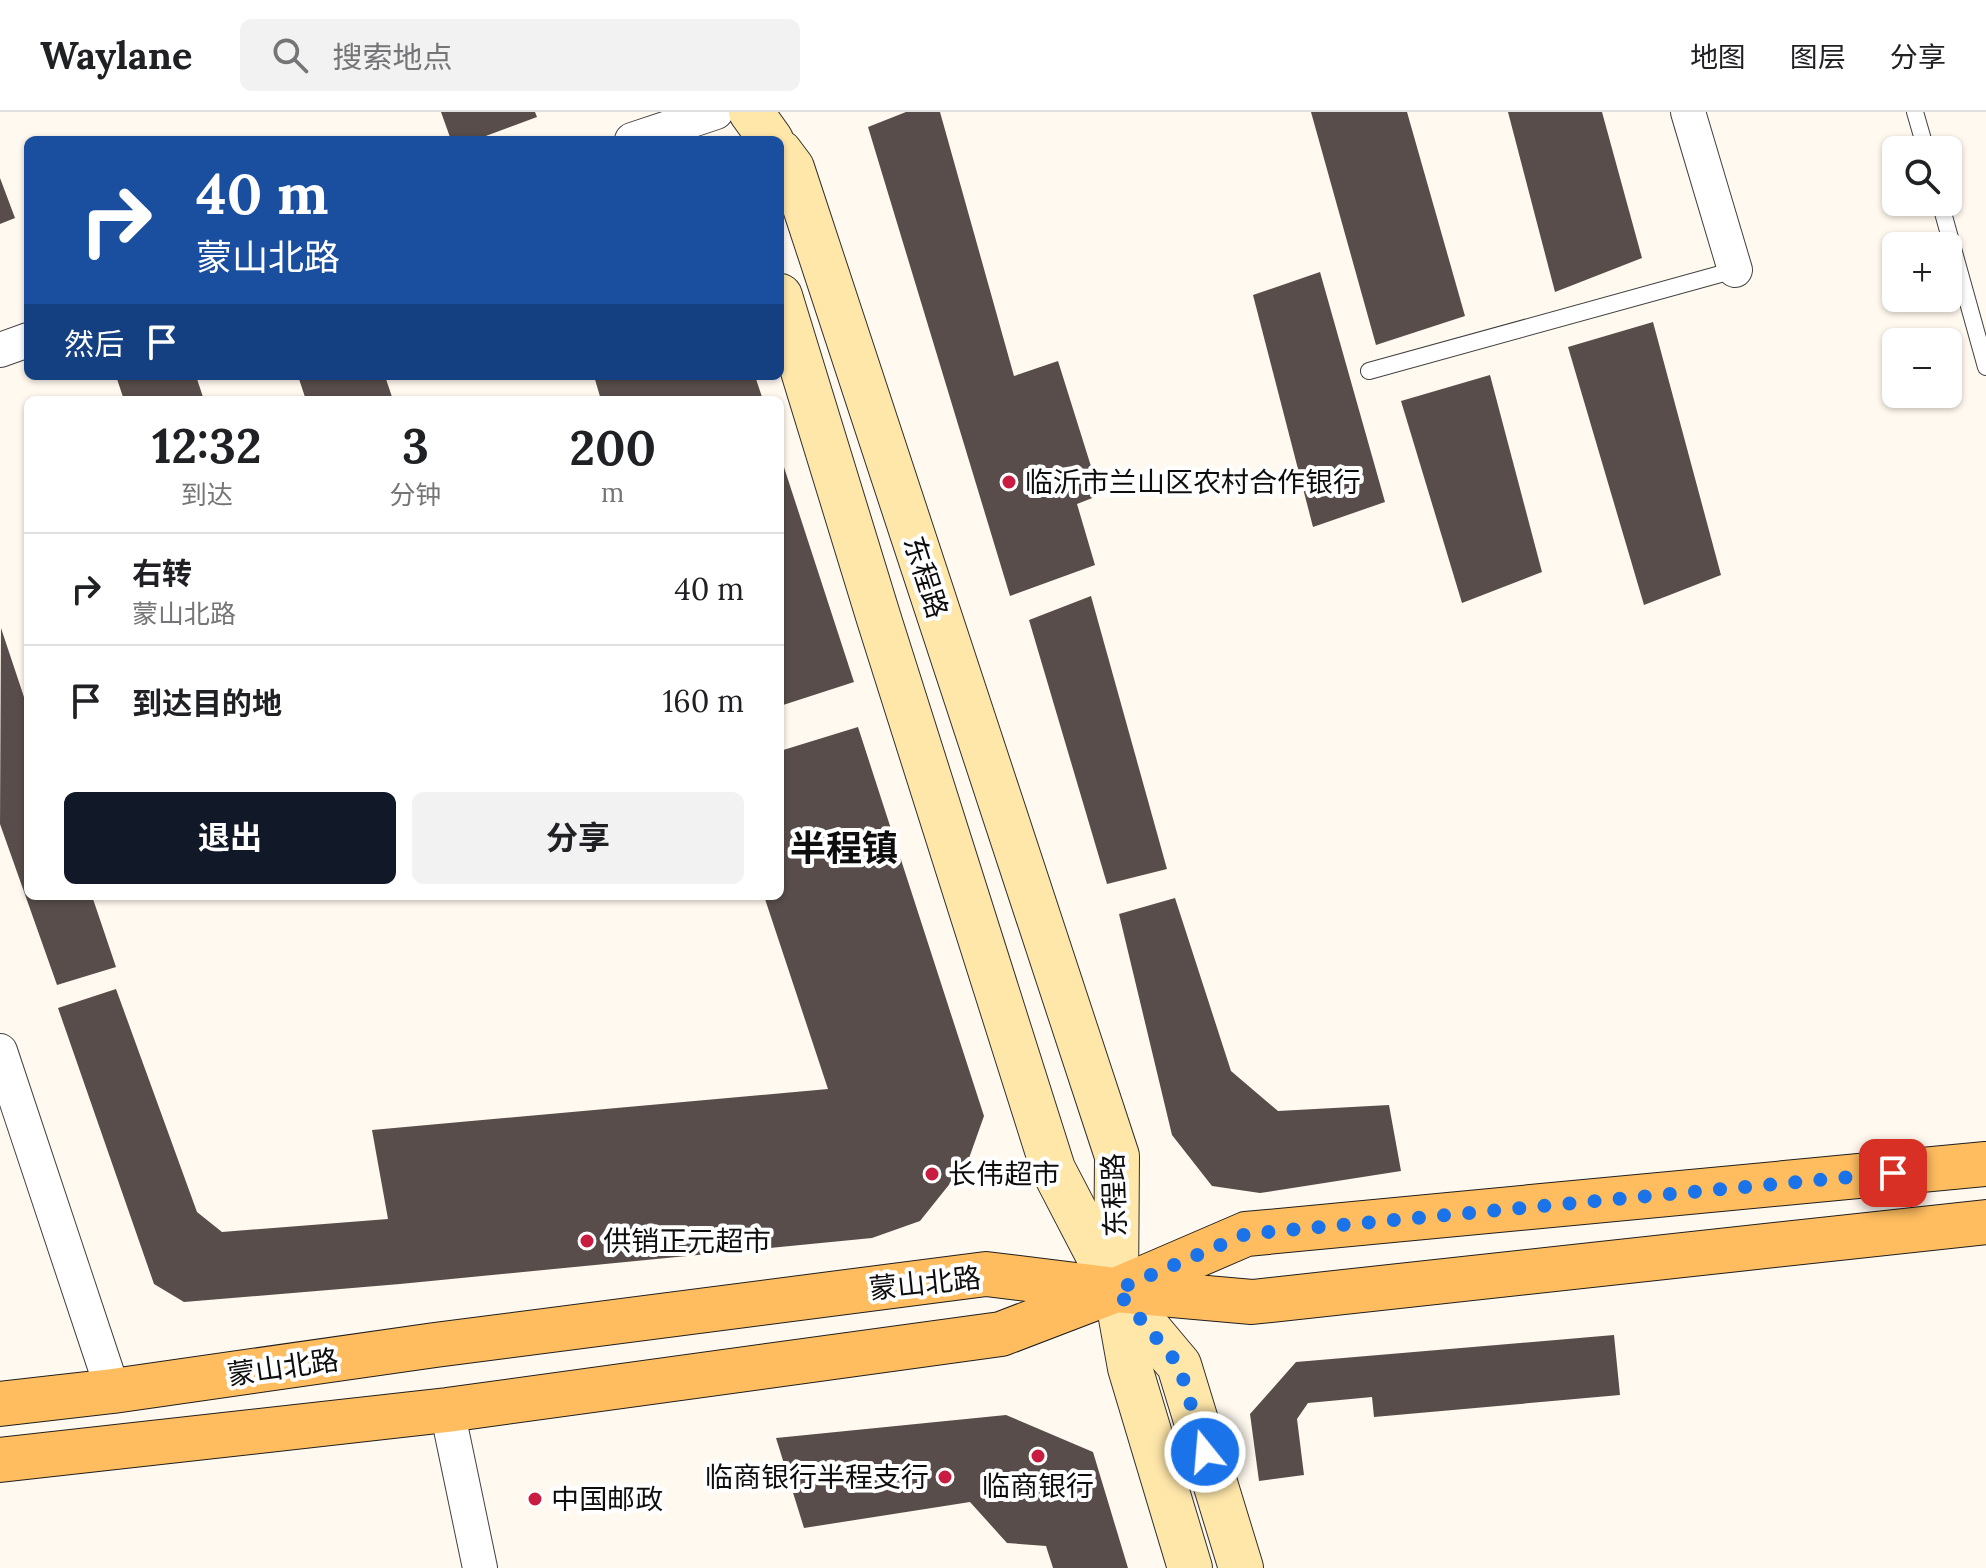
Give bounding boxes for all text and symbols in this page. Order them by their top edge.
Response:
search box [240,19,800,91]
text: Waylane [40,31,192,79]
icon: search [268,33,312,77]
text: 搜索地点 [332,38,452,76]
text: 地图 [1690,39,1746,75]
text: 图层 [1790,39,1846,75]
text: 分享 [1890,39,1946,75]
map controls [1882,136,1962,408]
button: search [1882,136,1962,216]
text: 40 m [196,158,329,229]
icon: right [64,168,168,272]
button: + [1882,232,1962,312]
text: 蒙山北路 [196,234,340,280]
icon: arrive [140,320,184,364]
text: 然后 [64,325,124,363]
button: − [1882,328,1962,408]
text: 12:32 [152,415,261,476]
text: 3 [402,415,429,476]
text: 200 [569,417,656,478]
place label: 临沂市兰山区农村合作银行 [1025,464,1361,500]
marker: 临沂市兰山区农村合作银行 [1000,473,1018,491]
text: m [601,476,624,509]
text: 到达 [181,478,233,511]
text: 分钟 [389,478,441,511]
street label: 东程路 [896,531,956,623]
text: 右转 [132,554,192,592]
icon: right [64,567,108,611]
text: 40 m [674,570,744,608]
text: 蒙山北路 [132,597,236,630]
icon: arrive [64,679,108,723]
text: 160 m [662,682,744,720]
text: 到达目的地 [132,684,282,722]
button: 退出 [64,792,396,884]
button: 分享 [412,792,744,884]
district label: 半程镇 [790,825,898,871]
pin [1859,1139,1927,1207]
icon: arrive [1871,1151,1915,1195]
street label: 东程路 [1095,1152,1133,1238]
place label: 长伟超市 [948,1156,1060,1192]
marker: 长伟超市 [923,1165,941,1183]
place label: 供销正元超市 [603,1223,771,1259]
marker: 供销正元超市 [578,1232,596,1250]
street label: 蒙山北路 [867,1259,983,1307]
street label: 蒙山北路 [225,1341,341,1393]
position arrow [1163,1410,1247,1494]
marker: 临商银行 [1029,1447,1047,1465]
place label: 临商银行半程支行 [705,1459,929,1495]
marker: 临商银行半程支行 [936,1468,954,1486]
place label: 临商银行 [982,1468,1094,1504]
place label: 中国邮政 [551,1481,663,1517]
marker: 中国邮政 [526,1490,544,1508]

